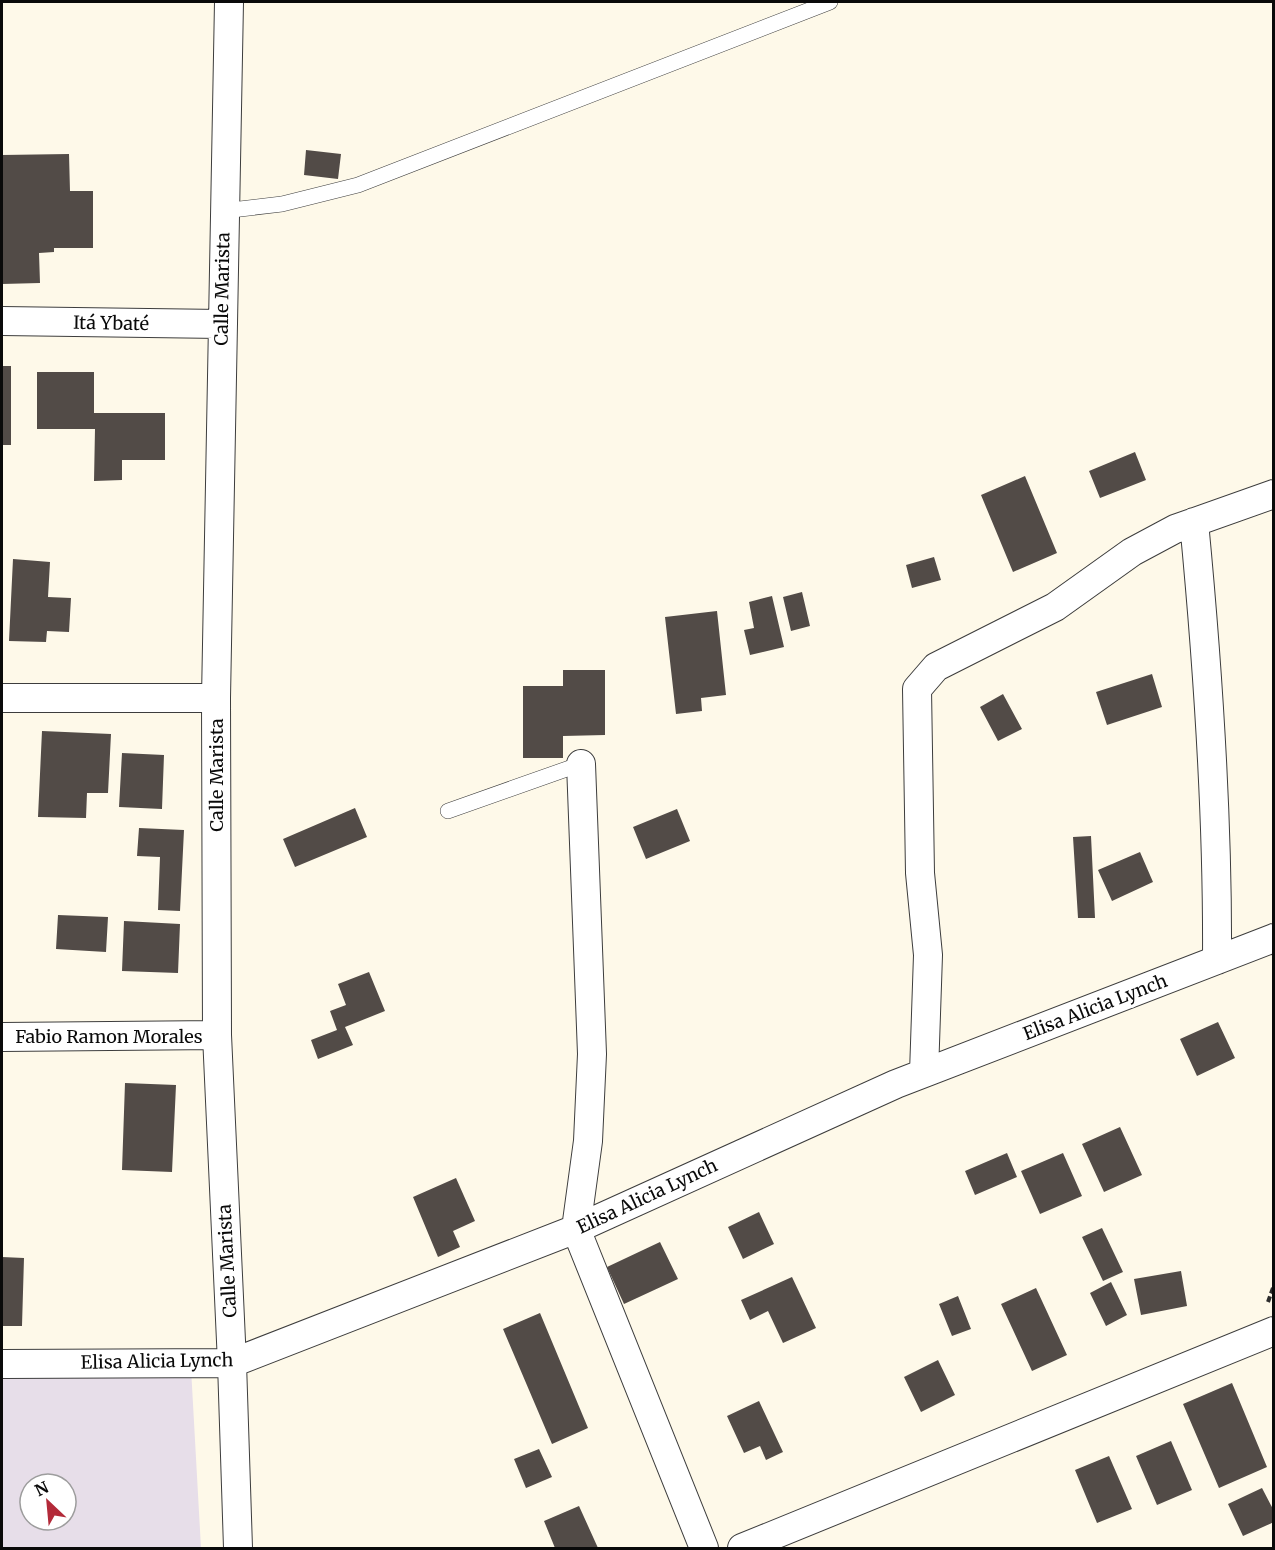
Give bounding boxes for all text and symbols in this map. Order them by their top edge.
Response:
street label: Calle Marista [210,232,234,346]
street label: Itá Ybaté [73,311,149,335]
street label: Calle Marista [205,718,228,832]
street label: Elisa Alicia Lynch [1020,969,1170,1045]
street label: Fabio Ramon Morales [15,1025,203,1048]
street label: Elisa Alicia Lynch [573,1153,721,1239]
street label: Calle Marista [213,1203,241,1318]
street label: Elisa Alicia Lynch [81,1348,234,1374]
north arrow [18,1472,78,1532]
text: N [31,1477,52,1500]

